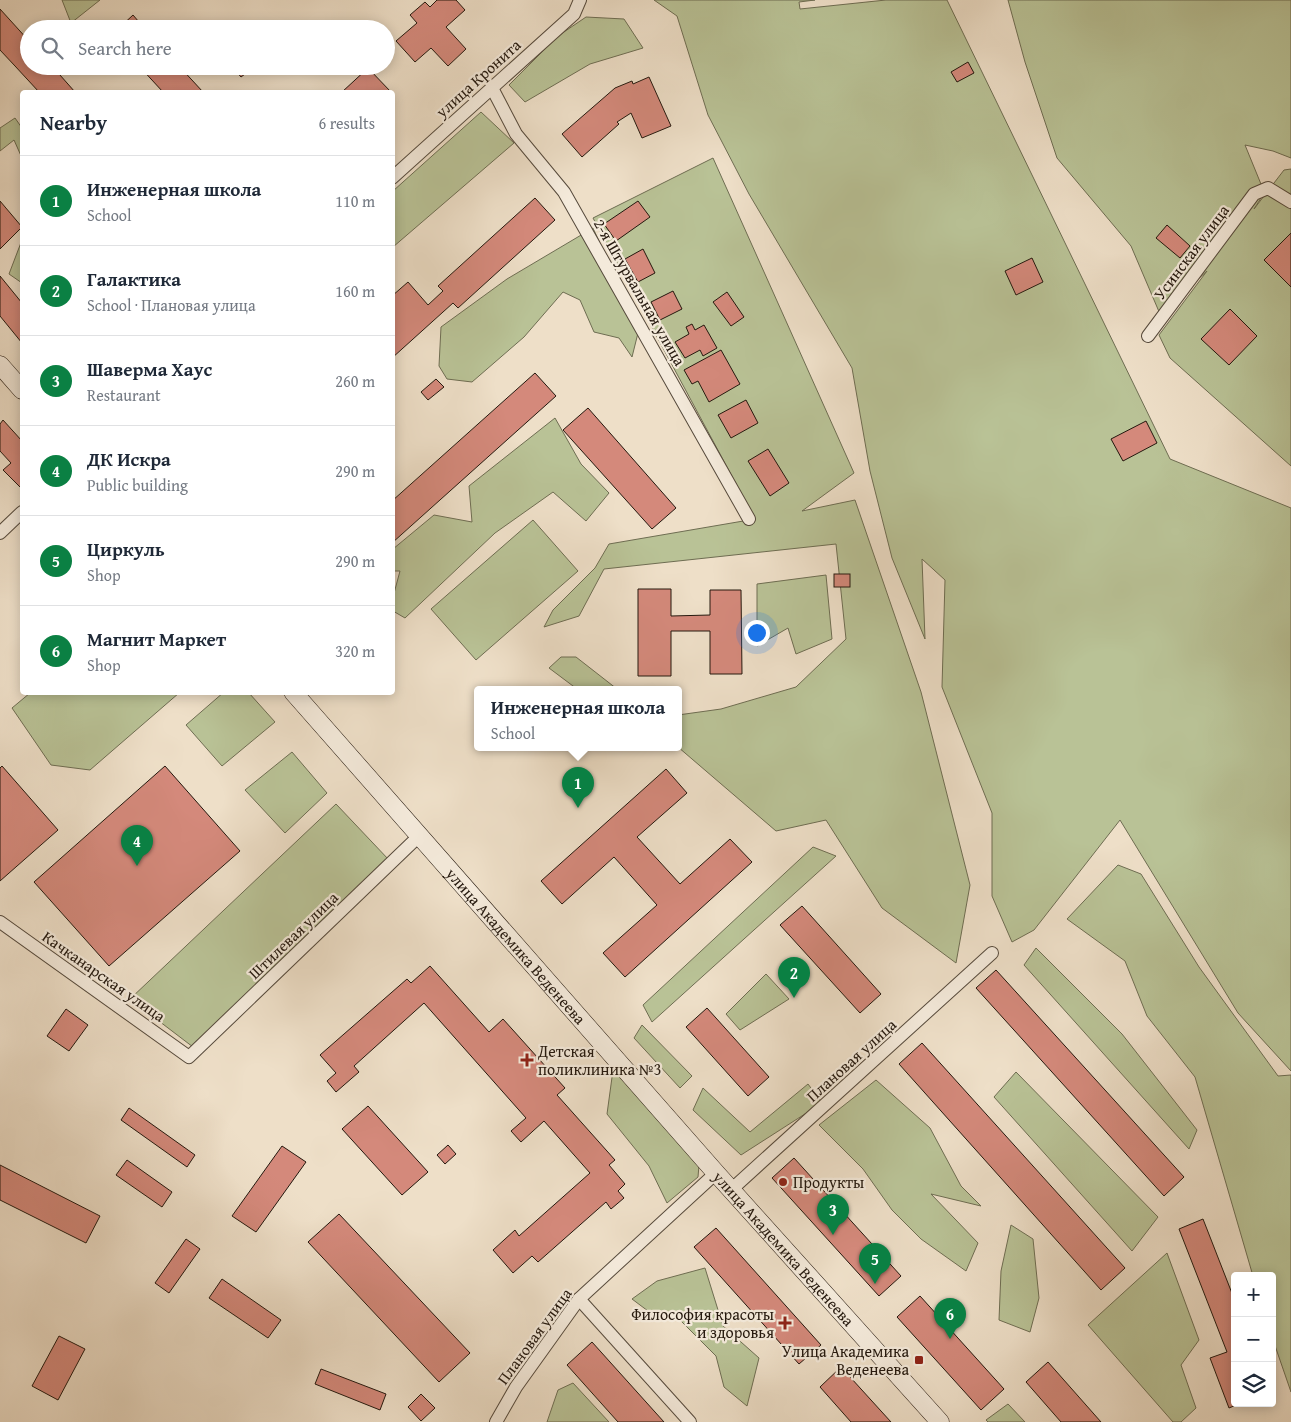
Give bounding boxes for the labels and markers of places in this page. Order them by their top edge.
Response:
pin: 1 [562,767,594,808]
pin: 4 [121,825,153,866]
pin: 2 [778,957,810,998]
place label: Детская поликлиника №3 [537,1039,661,1081]
marker: Детская поликлиника №3 [520,1053,534,1067]
place label: Продукты [793,1170,864,1194]
marker: Продукты [777,1176,789,1188]
pin: 3 [817,1194,849,1235]
pin: 5 [859,1243,891,1284]
pin: 6 [934,1298,966,1339]
place label: Философия красоты и здоровья [631,1302,774,1344]
marker: Философия красоты и здоровья [778,1316,792,1330]
place label: Улица Академика Веденеева [782,1339,909,1381]
marker: Улица Академика Веденеева [913,1354,925,1366]

